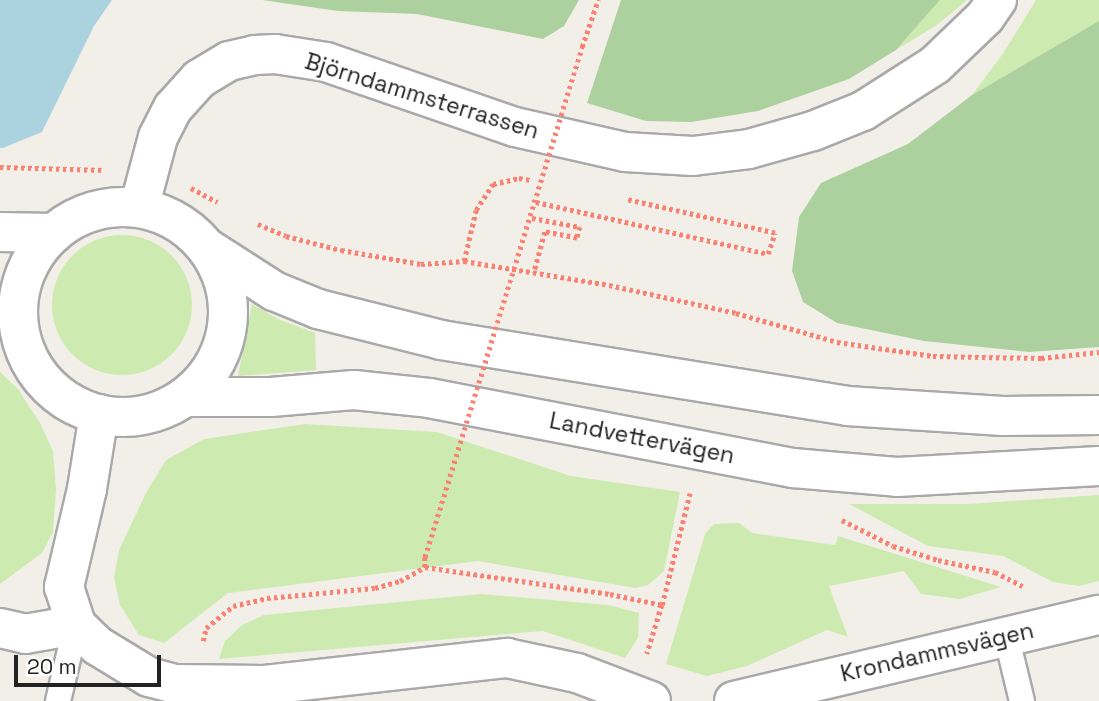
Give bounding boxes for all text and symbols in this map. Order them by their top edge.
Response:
street label: Björndammsterrassen [302,47,542,145]
street label: Landvettervägen [547,407,737,469]
street label: Krondammsvägen [838,616,1036,688]
scale bar [18,642,164,686]
text: 20 m [27,653,77,680]

